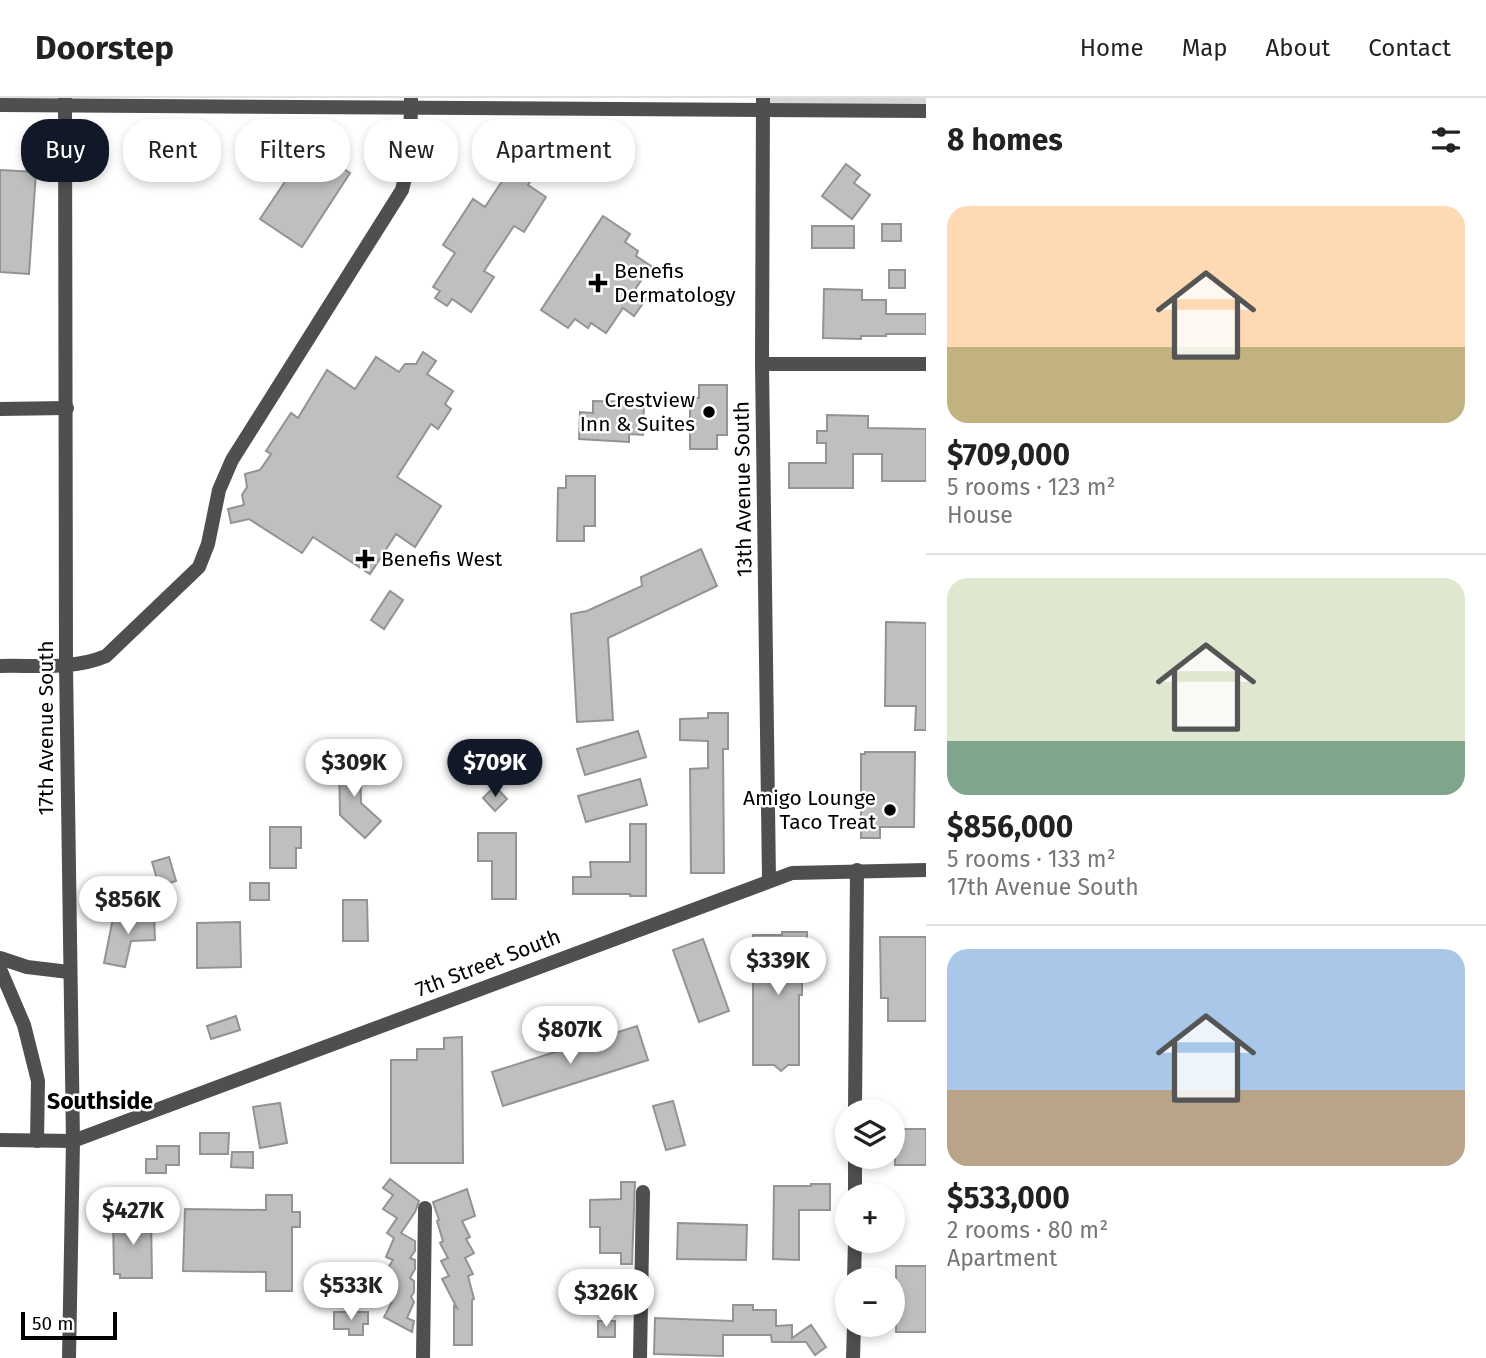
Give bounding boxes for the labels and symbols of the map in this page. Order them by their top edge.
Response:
place label: Benefis Dermatology [614,258,736,308]
marker: Benefis Dermatology [588,273,608,293]
place label: Crestview Inn & Suites [580,387,695,437]
street label: 13th Avenue South [728,401,758,577]
marker: Crestview Inn & Suites [701,404,717,420]
place label: Benefis West [381,546,503,572]
marker: Benefis West [355,549,375,569]
street label: 17th Avenue South [33,641,59,815]
pin: $309K [305,740,403,799]
pin: $709K [446,740,544,799]
place label: Amigo Lounge Taco Treat [743,785,876,835]
marker: Amigo Lounge Taco Treat [882,802,898,818]
pin: $856K [79,876,177,936]
street label: 7th Street South [412,923,564,1003]
pin: $339K [729,937,827,997]
pin: $807K [521,1006,619,1066]
district label: Southside [47,1087,153,1115]
pin: $427K [84,1188,182,1247]
pin: $533K [302,1262,400,1322]
pin: $326K [557,1270,655,1329]
scale bar [21,1309,117,1341]

